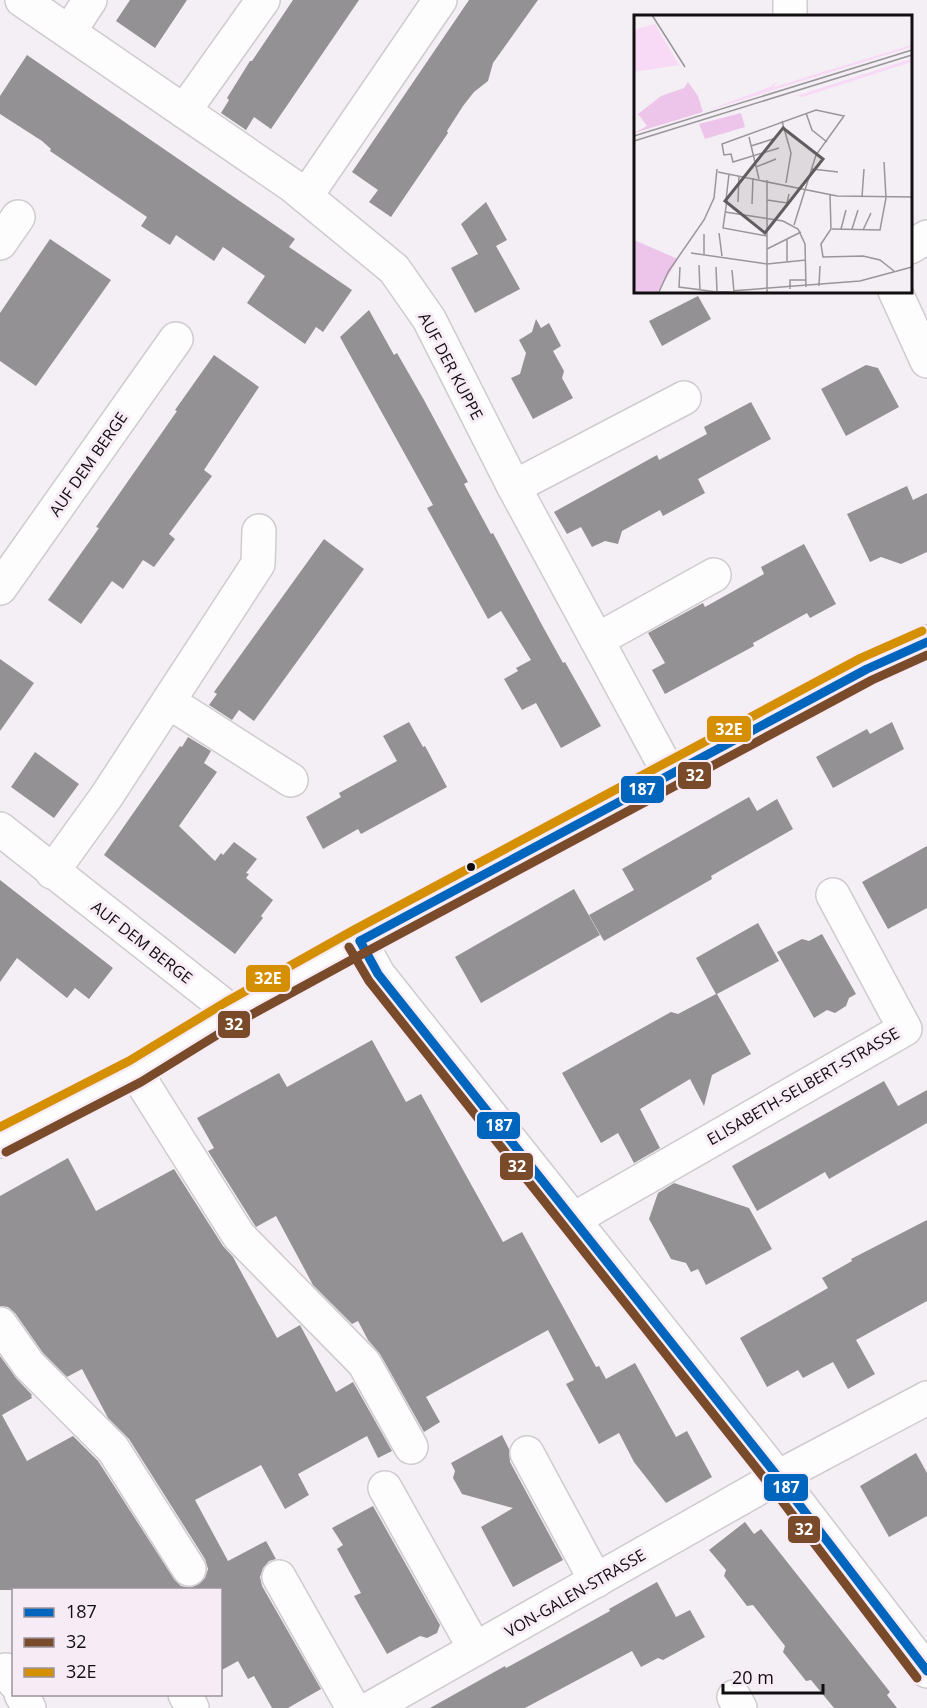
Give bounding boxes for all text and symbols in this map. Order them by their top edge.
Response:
inset map [634,15,912,292]
street label: AUF DER KUPPE [414,309,488,423]
street label: AUF DEM BERGE [44,407,132,521]
line badge: 32E [706,715,752,743]
text: 32E [715,718,743,740]
line badge: 32 [677,761,712,790]
text: 32 [686,764,704,786]
line badge: 187 [620,775,665,804]
text: 187 [628,778,656,800]
unlabelled marker [465,861,477,873]
street label: AUF DEM BERGE [87,896,197,988]
line badge: 32E [245,964,291,993]
text: 32E [254,967,282,989]
line badge: 32 [217,1010,251,1039]
text: 32 [225,1013,243,1035]
street label: ELISABETH-SELBERT-STRASSE [703,1022,903,1150]
line badge: 187 [476,1111,521,1140]
text: 187 [485,1114,513,1136]
line badge: 32 [499,1152,534,1181]
text: 32 [508,1155,526,1177]
line badge: 187 [763,1473,809,1502]
text: 187 [772,1476,800,1498]
line badge: 32 [787,1515,821,1544]
text: 32 [795,1518,813,1540]
street label: VON-GALEN-STRASSE [500,1544,650,1642]
legend [12,1588,222,1696]
text: 187 [66,1599,97,1623]
text: 32 [66,1629,87,1653]
scale bar [723,1657,824,1695]
text: 32E [66,1659,97,1683]
text: 20 m [732,1665,774,1689]

